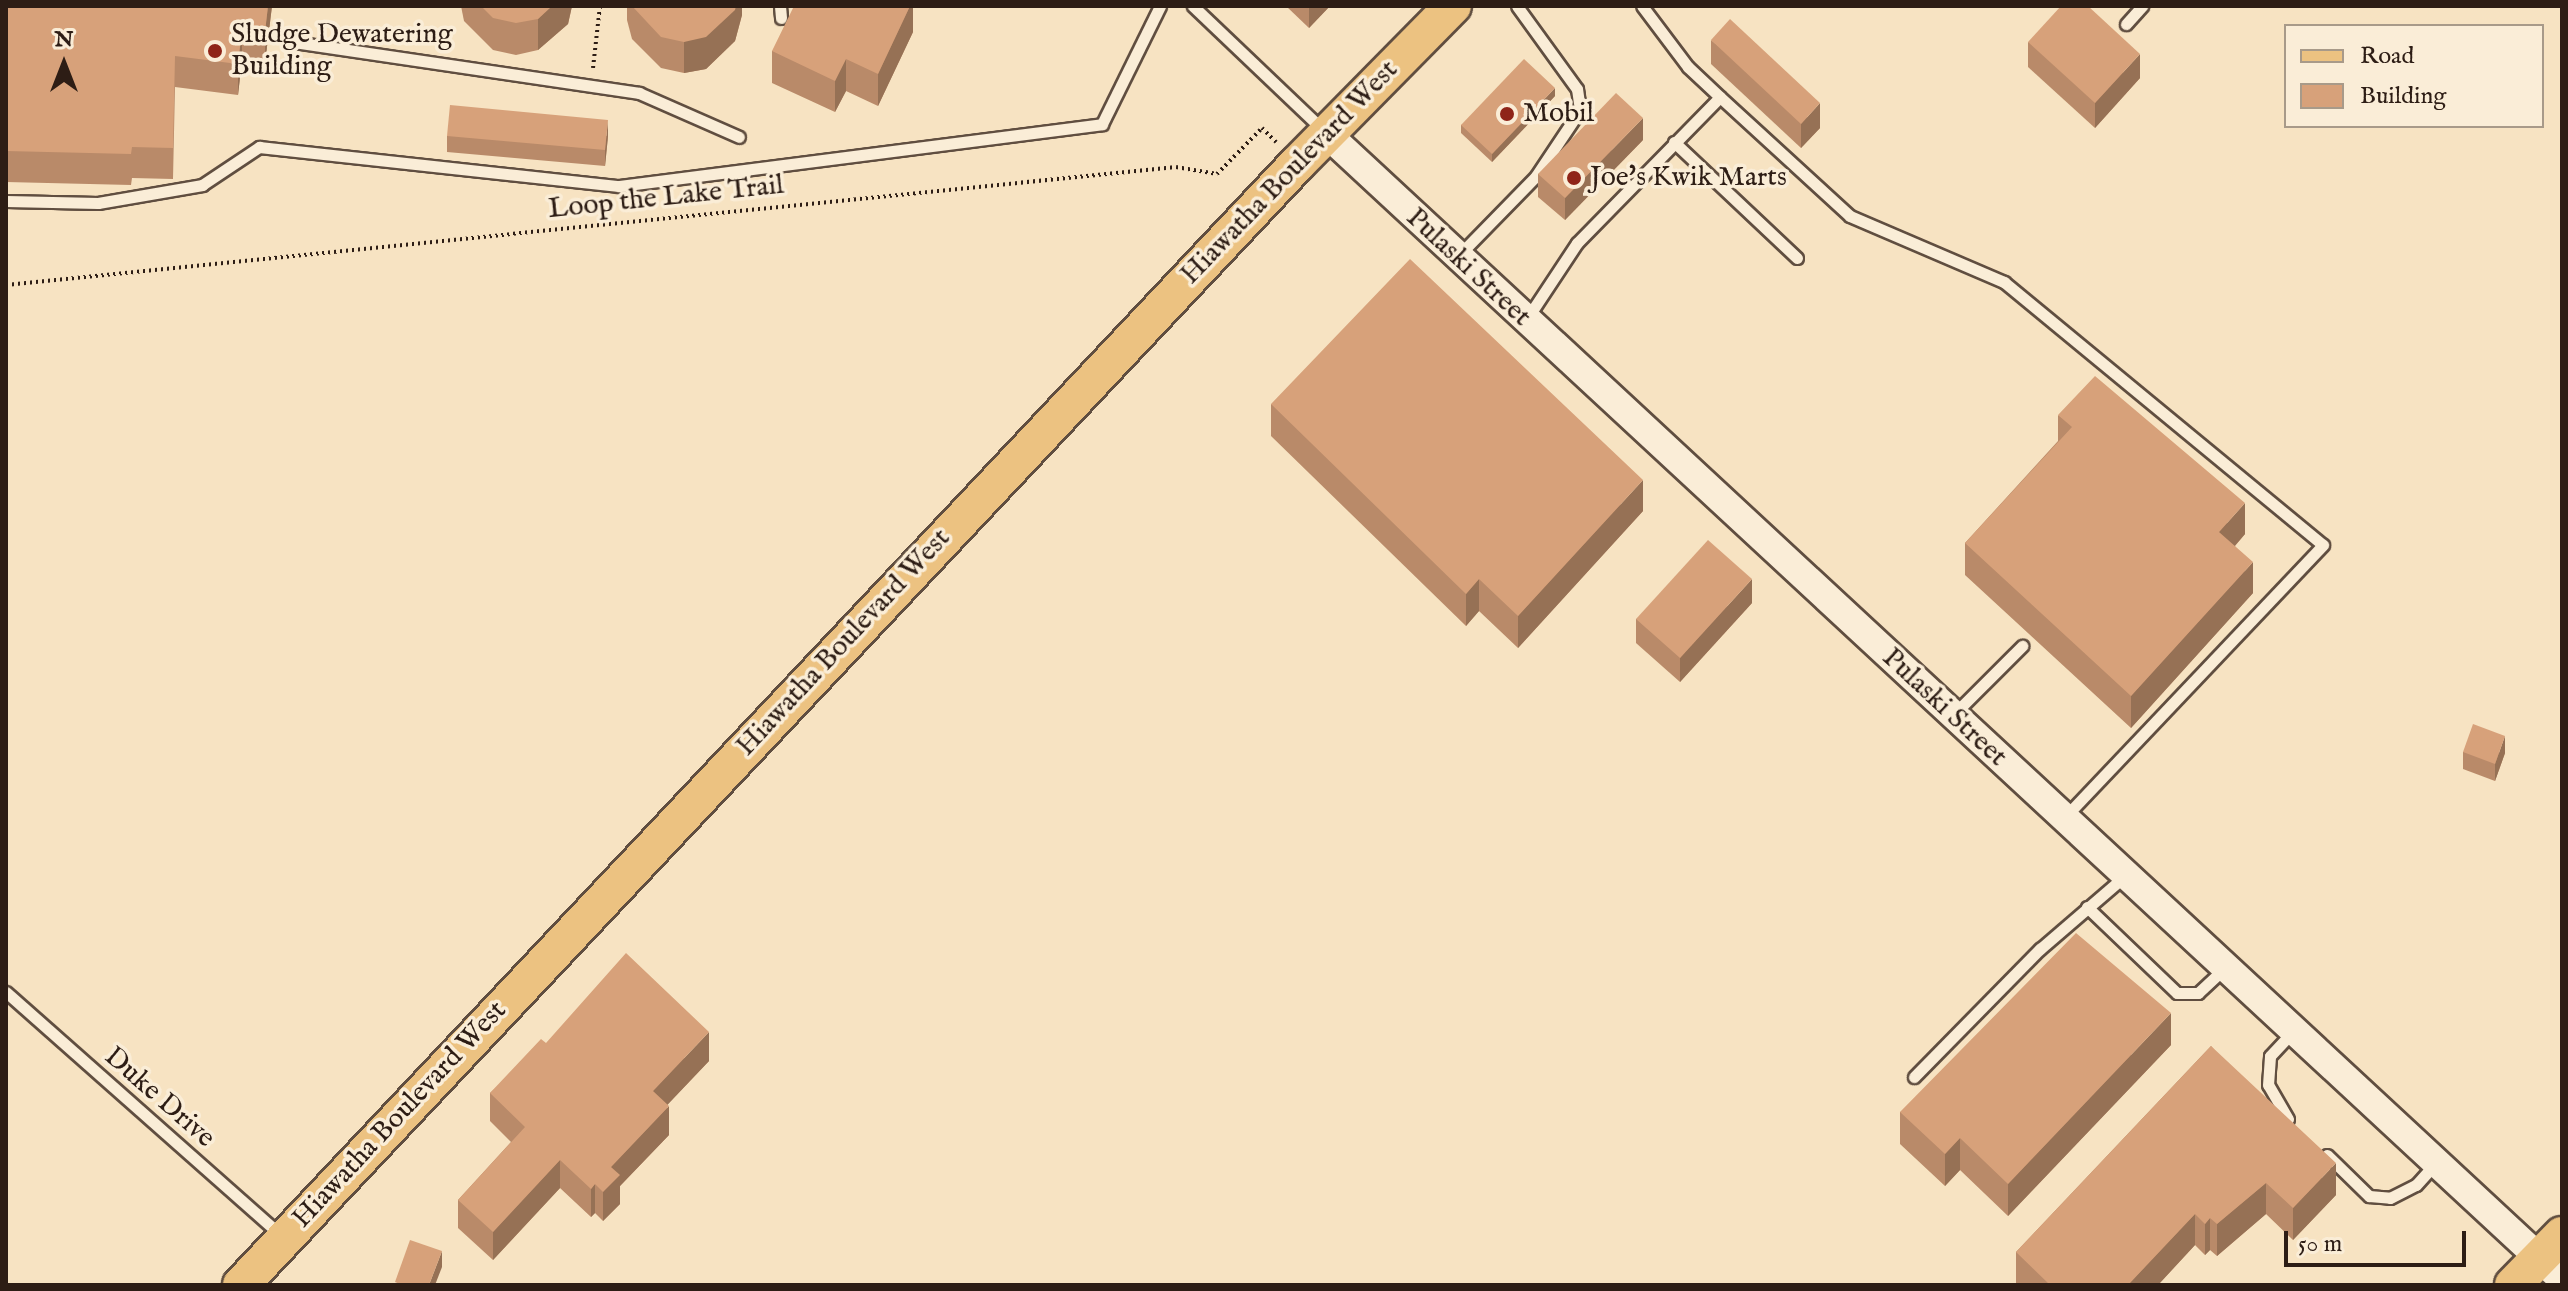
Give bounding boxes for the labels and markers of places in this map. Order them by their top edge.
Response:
place label: Sludge Dewatering Building [231,18,453,84]
marker: Sludge Dewatering Building [206,42,224,60]
place label: Mobil [1523,97,1594,131]
marker: Mobil [1498,105,1516,123]
place label: Joe's Kwik Marts [1590,161,1787,195]
marker: Joe's Kwik Marts [1565,169,1583,187]

